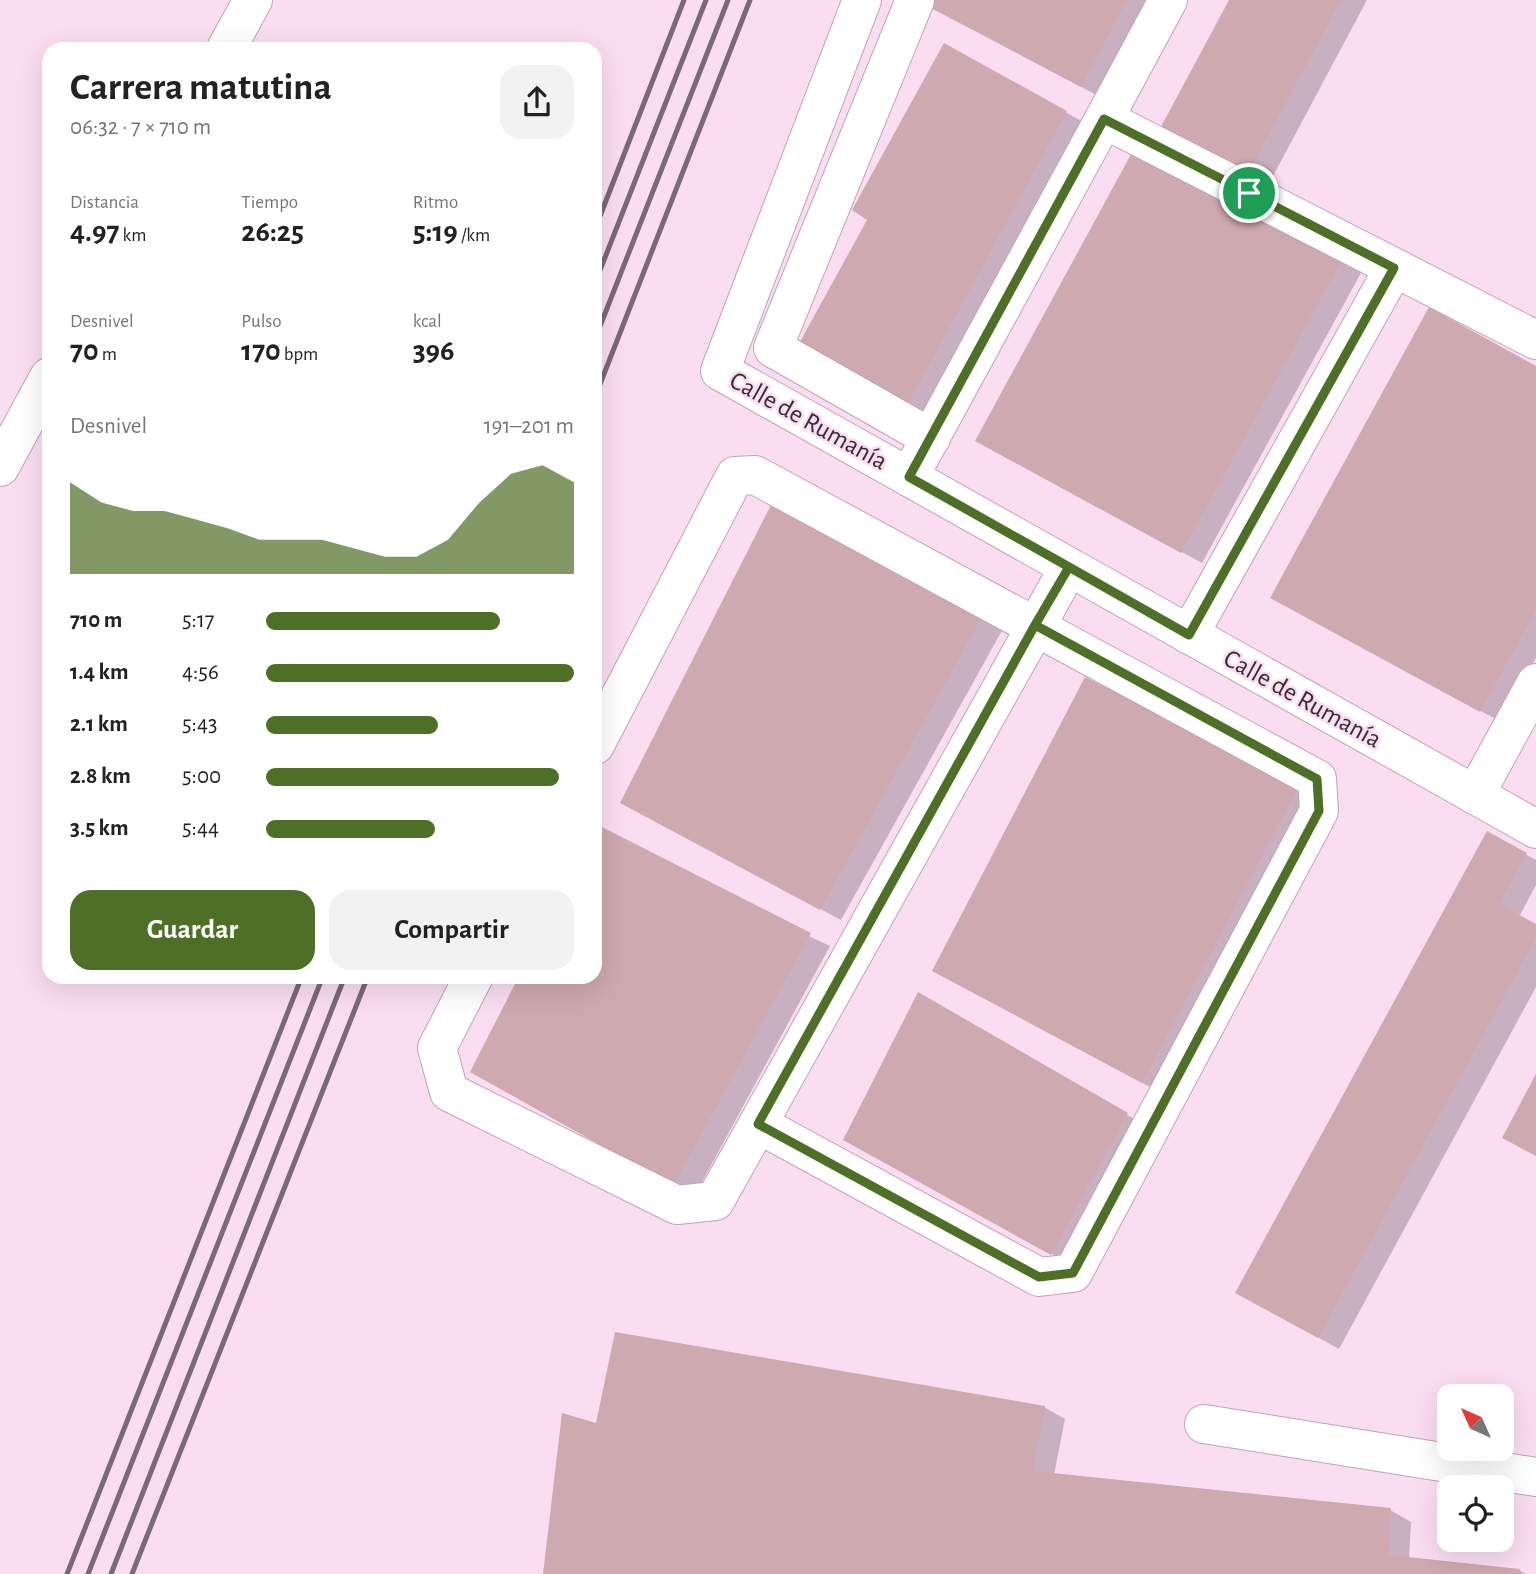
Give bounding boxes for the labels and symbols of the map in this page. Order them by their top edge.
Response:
pin [1219,163,1279,223]
street label: Calle de Rumanía [725,367,892,475]
street label: Calle de Rumanía [1219,645,1386,753]
north arrow [1437,1384,1514,1461]

